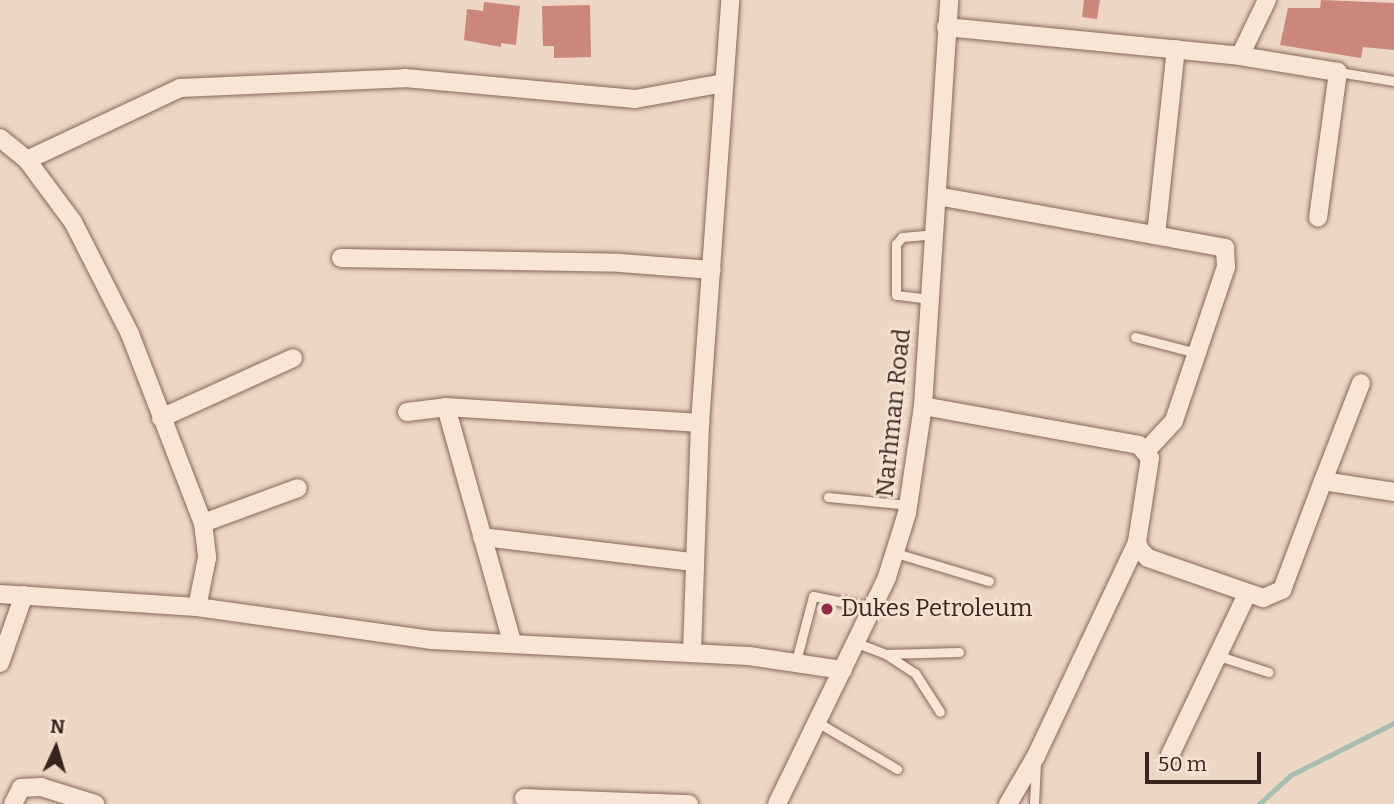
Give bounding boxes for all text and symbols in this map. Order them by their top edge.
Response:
street label: Narhman Road [871,327,917,499]
place label: Dukes Petroleum [841,595,1032,623]
marker: Dukes Petroleum [819,601,835,617]
north arrow [21,713,91,783]
text: N [49,715,66,739]
scale bar [1149,738,1264,782]
text: 50 m [1158,751,1207,777]

